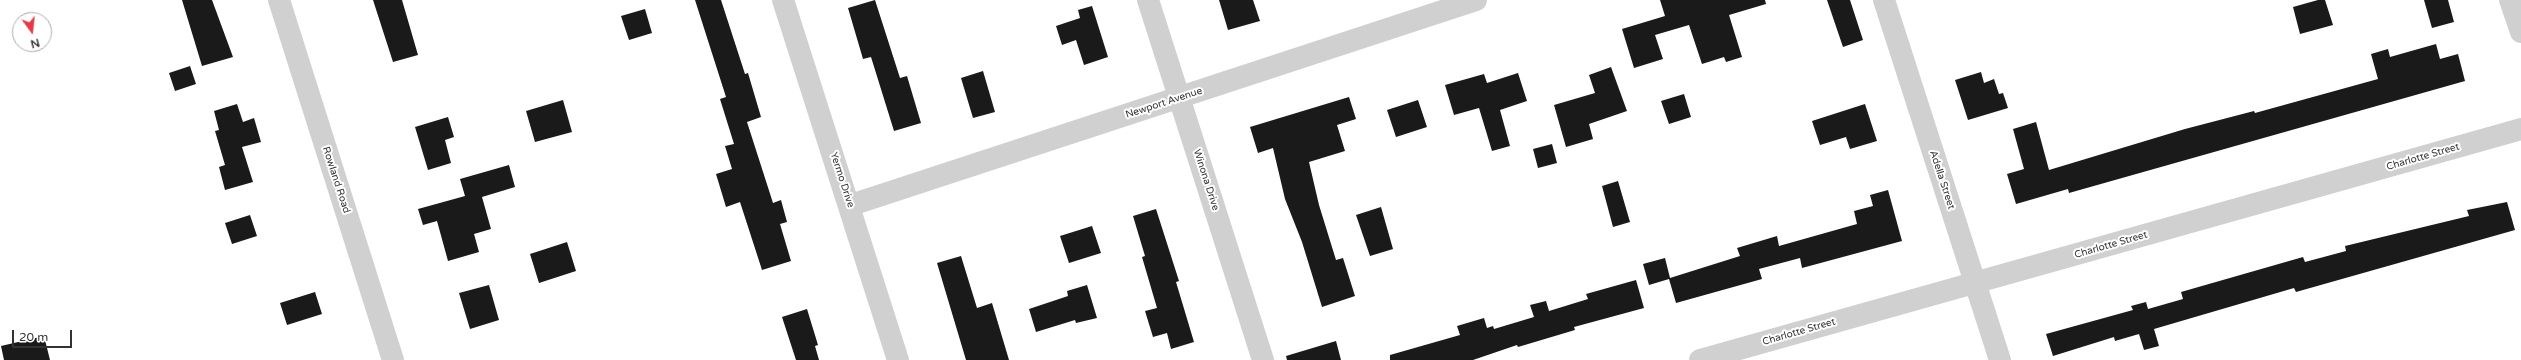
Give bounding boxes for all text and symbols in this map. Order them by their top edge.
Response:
north arrow [12,12,52,52]
text: N [29,36,41,51]
street label: Newport Avenue [1124,85,1204,121]
street label: Charlotte Street [2385,141,2461,173]
street label: Rowland Road [320,145,352,215]
street label: Winona Drive [1190,148,1222,212]
street label: Adella Street [1927,149,1957,211]
street label: Yermo Drive [827,151,857,209]
street label: Charlotte Street [2073,229,2149,261]
street label: Charlotte Street [1761,316,1837,348]
scale bar [14,322,74,348]
text: 20 m [19,330,48,344]

